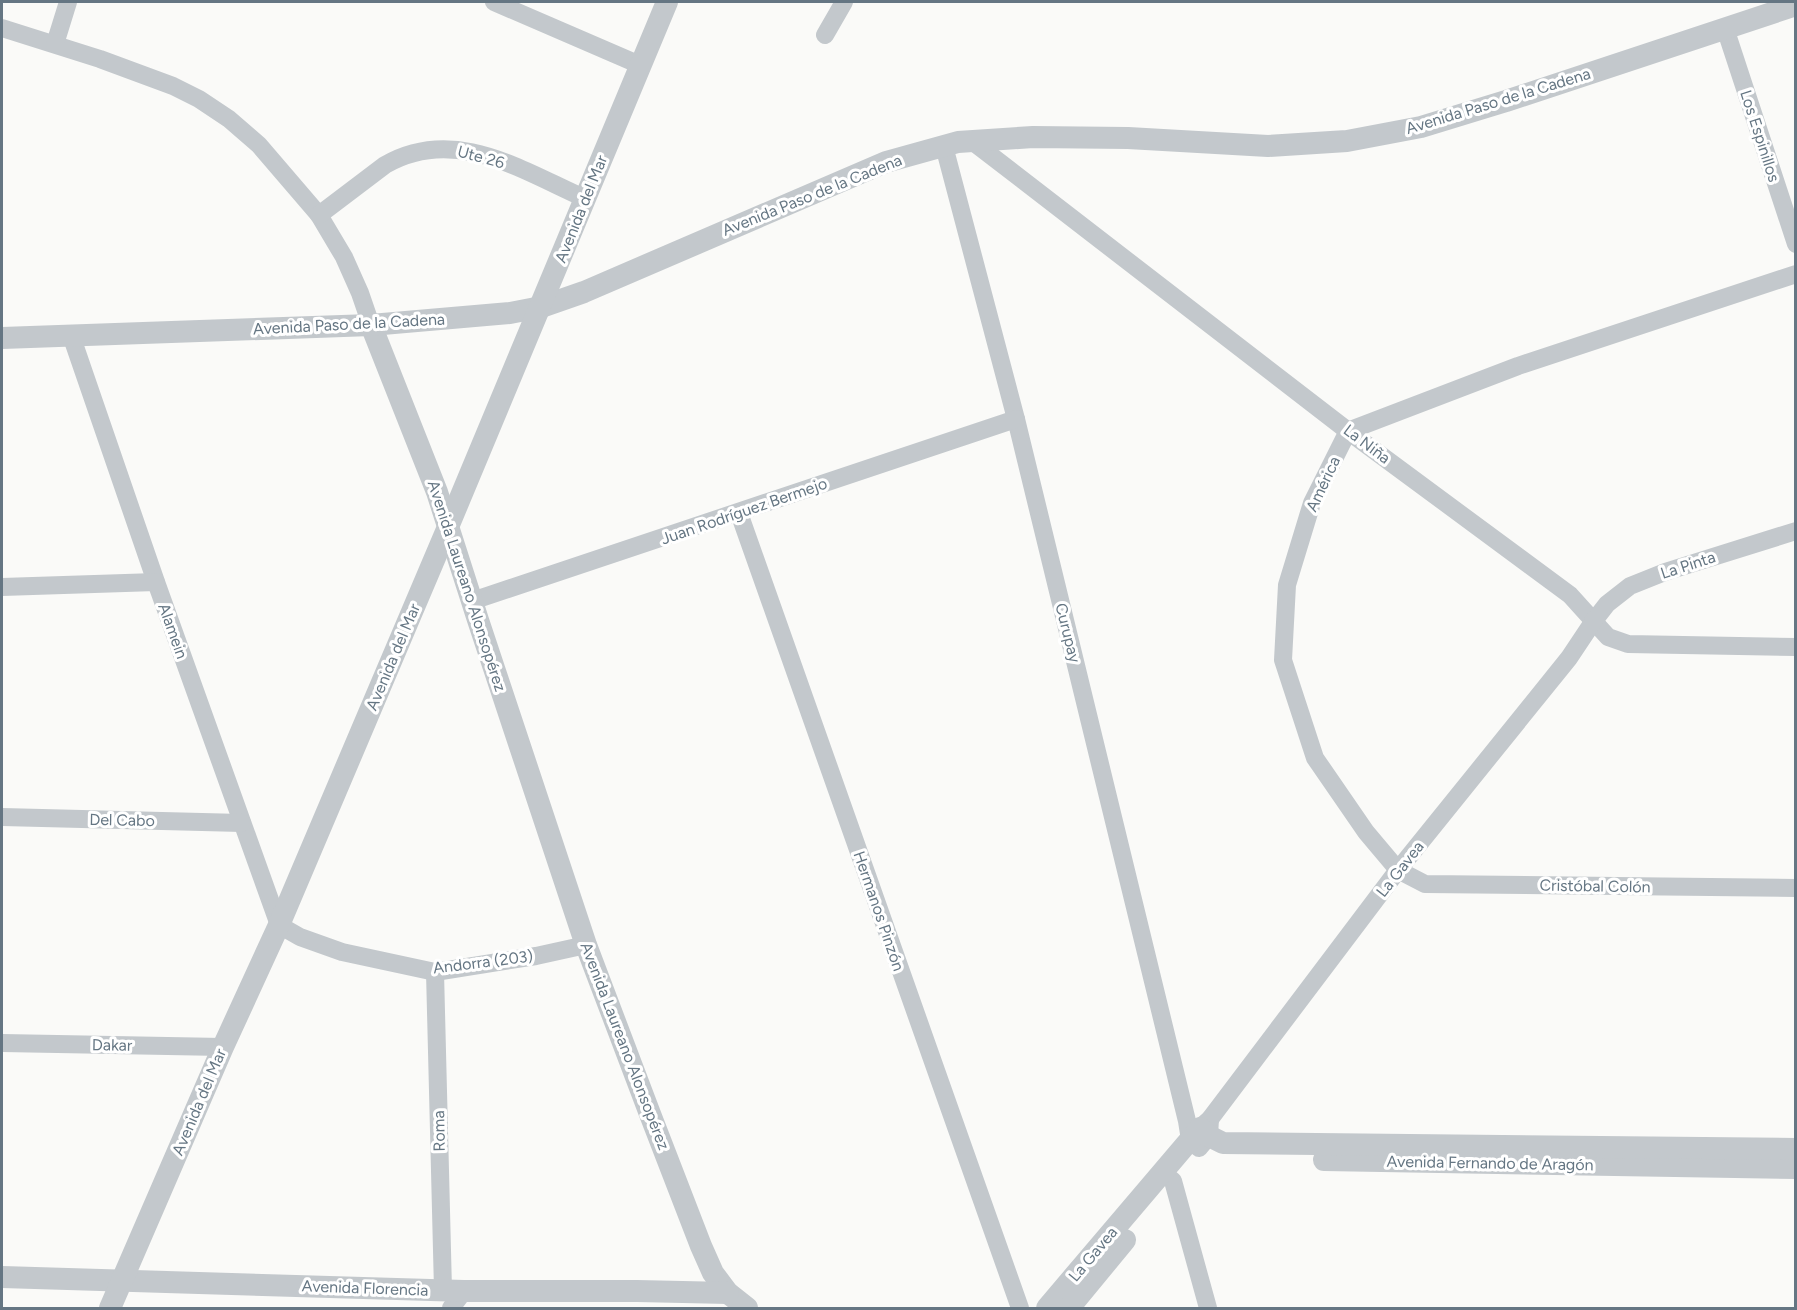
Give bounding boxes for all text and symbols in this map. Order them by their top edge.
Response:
street label: Avenida Paso de la Cadena [1403,64,1593,138]
street label: Los Espinillos [1736,88,1784,184]
street label: Ute 26 [455,142,507,172]
street label: Avenida Paso de la Cadena [719,150,905,240]
street label: Avenida del Mar [551,152,611,266]
street label: Avenida Paso de la Cadena [253,309,445,339]
street label: La Niña [1340,420,1394,468]
street label: América [1302,453,1344,515]
street label: Juan Rodríguez Bermejo [658,474,830,548]
street label: Avenida Laureano Alonsopérez [424,478,510,694]
street label: La Pinta [1658,547,1718,583]
street label: Avenida del Mar [362,600,424,713]
street label: Alamein [154,601,192,661]
street label: Curupay [1051,601,1085,665]
street label: Del Cabo [89,810,155,830]
street label: La Gavea [1372,837,1428,901]
street label: Hermanos Pinzón [850,849,908,973]
street label: Cristóbal Colón [1539,876,1651,896]
street label: Avenida Laureano Alonsopérez [577,939,674,1153]
street label: Andorra (203) [432,946,534,978]
street label: Dakar [92,1035,133,1055]
street label: Avenida del Mar [168,1045,230,1158]
street label: Roma [429,1110,449,1152]
street label: Avenida Fernando de Aragón [1386,1152,1594,1174]
street label: La Gavea [1065,1223,1121,1285]
street label: Avenida Florencia [301,1276,429,1300]

